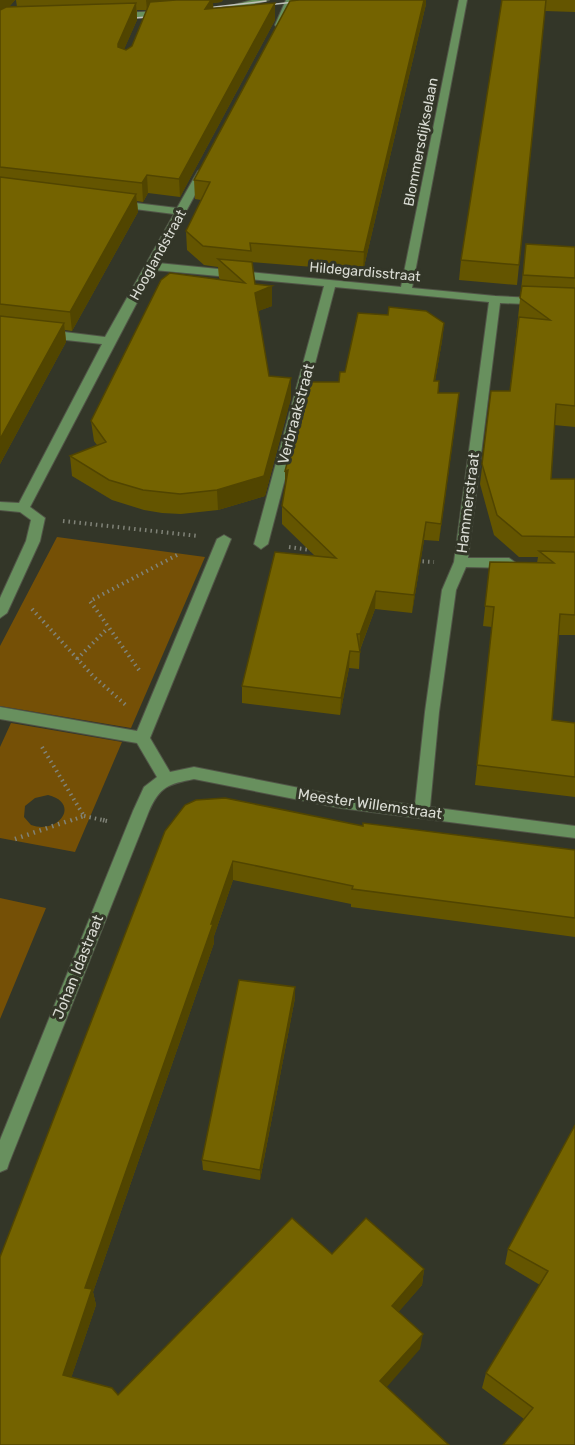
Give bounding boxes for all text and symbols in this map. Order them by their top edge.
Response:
street label: Blommersdijkselaan [400,76,442,208]
street label: Hooglandstraat [126,206,190,303]
street label: Hildegardisstraat [309,259,422,285]
street label: Verbraakstraat [274,362,318,466]
street label: Hammerstraat [453,452,483,554]
street label: Meester Willemstraat [297,785,443,823]
street label: Johan Idastraat [49,912,107,1022]

